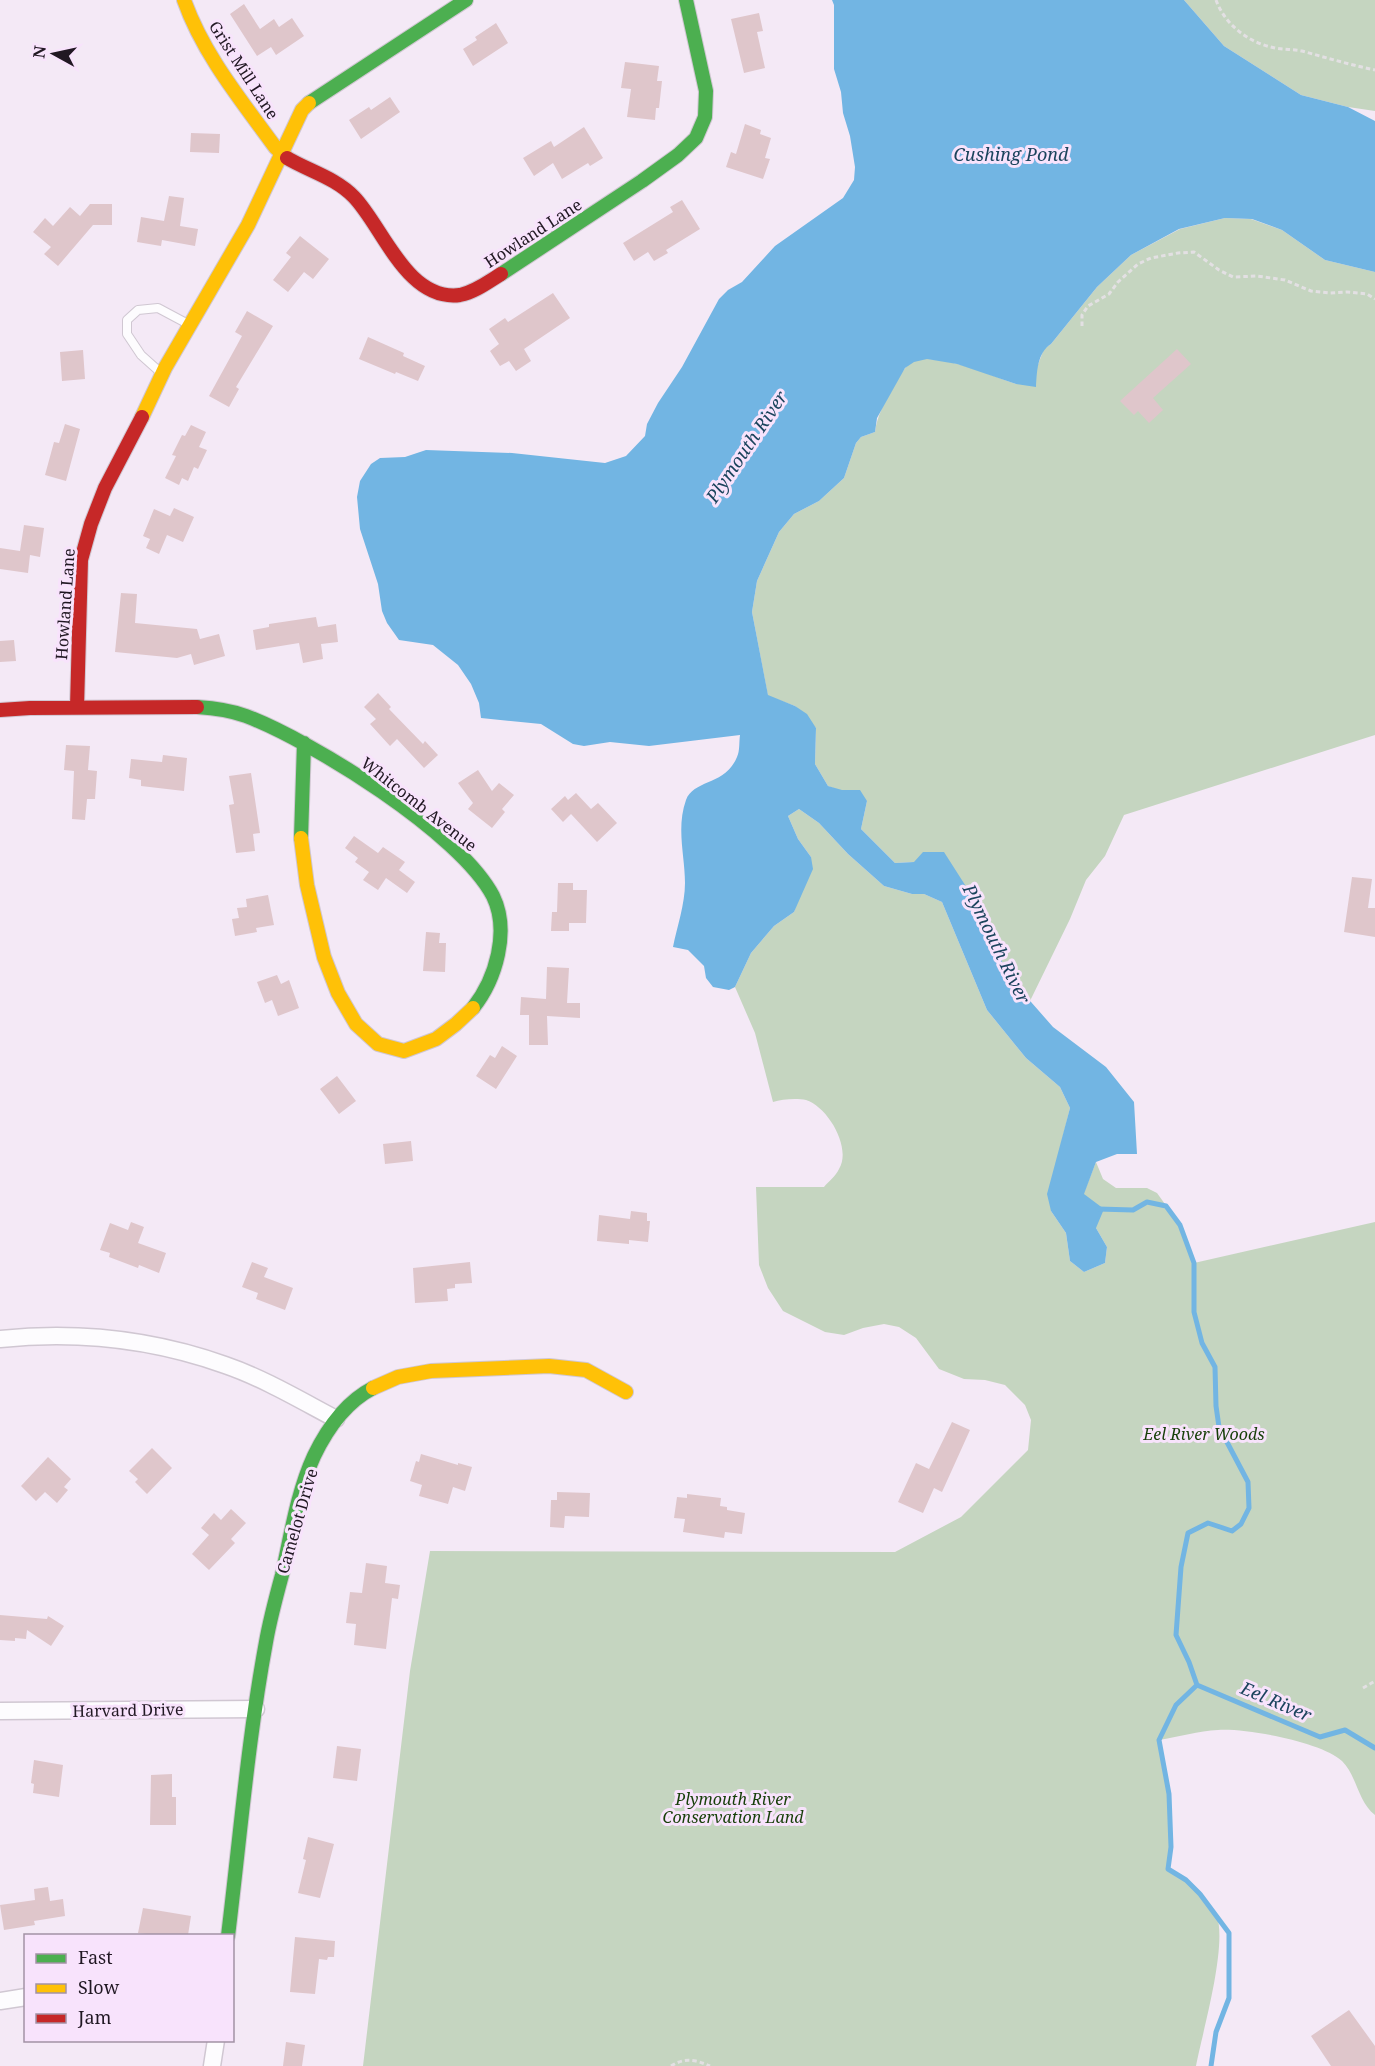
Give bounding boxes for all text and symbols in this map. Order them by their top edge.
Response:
street label: Grist Mill Lane [204,17,284,123]
north arrow [24,24,84,84]
text: N [27,44,51,60]
water label: Cushing Pond [954,142,1069,166]
street label: Howland Lane [480,193,586,273]
water label: Plymouth River [699,385,793,508]
street label: Howland Lane [50,547,80,661]
street label: Whitcomb Avenue [357,752,481,856]
water label: Plymouth River [957,879,1036,1008]
park label: Eel River Woods [1142,1423,1265,1445]
street label: Camelot Drive [271,1466,323,1576]
water label: Eel River [1236,1675,1316,1727]
street label: Harvard Drive [72,1698,184,1722]
park label: Plymouth River Conservation Land [662,1788,804,1828]
legend [24,1934,234,2042]
text: Fast [78,1945,113,1969]
text: Slow [78,1975,120,1999]
text: Jam [77,2005,112,2029]

